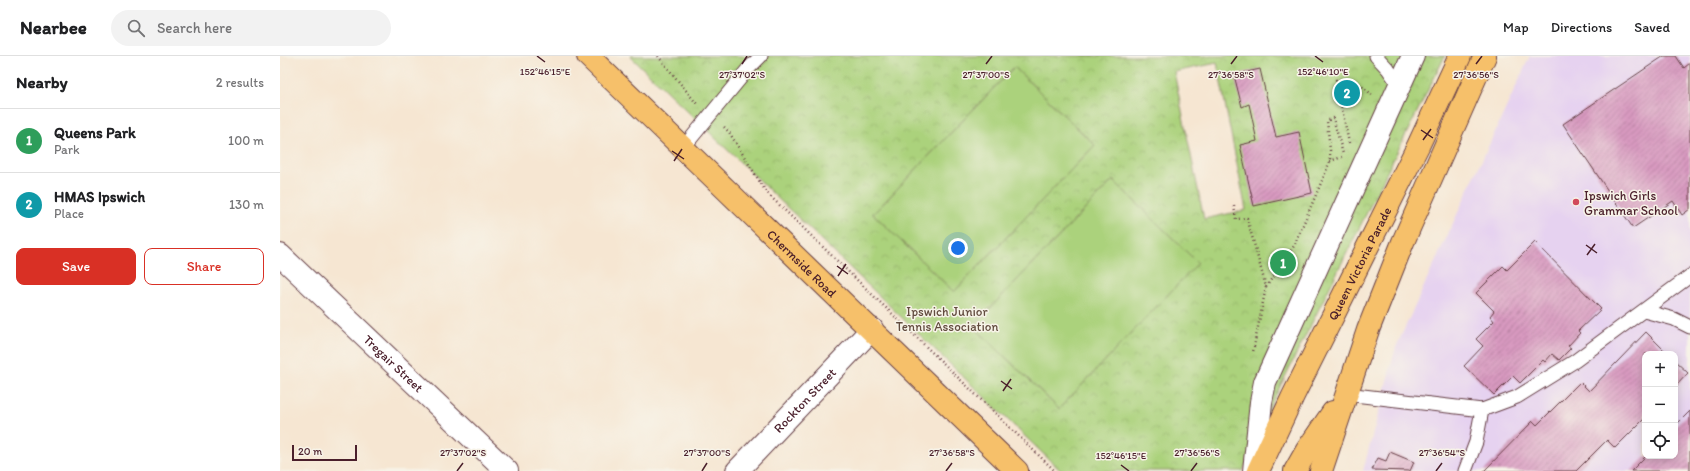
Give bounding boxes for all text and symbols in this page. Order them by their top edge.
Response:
search box [111,10,391,46]
text: Nearbee [20,16,87,39]
icon: search [125,17,147,39]
text: Search here [157,19,232,37]
text: Map [1503,19,1529,36]
text: Directions [1551,19,1612,36]
text: Saved [1634,19,1670,36]
text: 152°46'15"E [520,65,571,78]
text: 152°46'10"E [1297,65,1349,78]
text: 27°37'02"S [719,68,765,81]
text: 27°37'00"S [962,68,1010,81]
text: 27°36'58"S [1208,68,1254,81]
text: 27°36'56"S [1453,68,1499,81]
text: Nearby [16,72,68,92]
text: 2 results [216,75,264,90]
pin: 2 [1334,78,1360,108]
text: Queens Park [54,124,136,142]
text: 1 [26,133,32,148]
text: 100 m [228,133,264,148]
text: Park [54,142,80,157]
text: HMAS Ipswich [54,188,145,206]
place label: Ipswich Girls Grammar School [1584,188,1678,218]
text: 2 [26,197,32,212]
text: 130 m [229,197,264,212]
marker: Ipswich Girls Grammar School [1571,197,1581,207]
street label: Queen Victoria Parade [1325,204,1394,323]
text: Place [54,206,84,221]
street label: Chermside Road [764,226,840,300]
your location [948,238,968,258]
button: Save [16,248,136,285]
button: Share [144,248,264,285]
pin: 1 [1270,248,1296,278]
park label: Ipswich Junior Tennis Association [896,304,998,334]
street label: Tregair Street [361,331,427,395]
map controls [1642,351,1678,459]
button: + [1642,351,1678,387]
street label: Rockton Street [770,364,839,435]
button: − [1642,387,1678,423]
button: locate [1642,423,1678,459]
scale bar [292,443,357,462]
text: 20 m [298,445,322,458]
text: 27°37'02"S [440,446,486,459]
text: 27°37'00"S [683,446,731,459]
text: 27°36'58"S [929,446,975,459]
text: 27°36'56"S [1174,446,1220,459]
text: 27°36'54"S [1419,446,1466,459]
text: 152°46'15"E [1096,449,1147,462]

